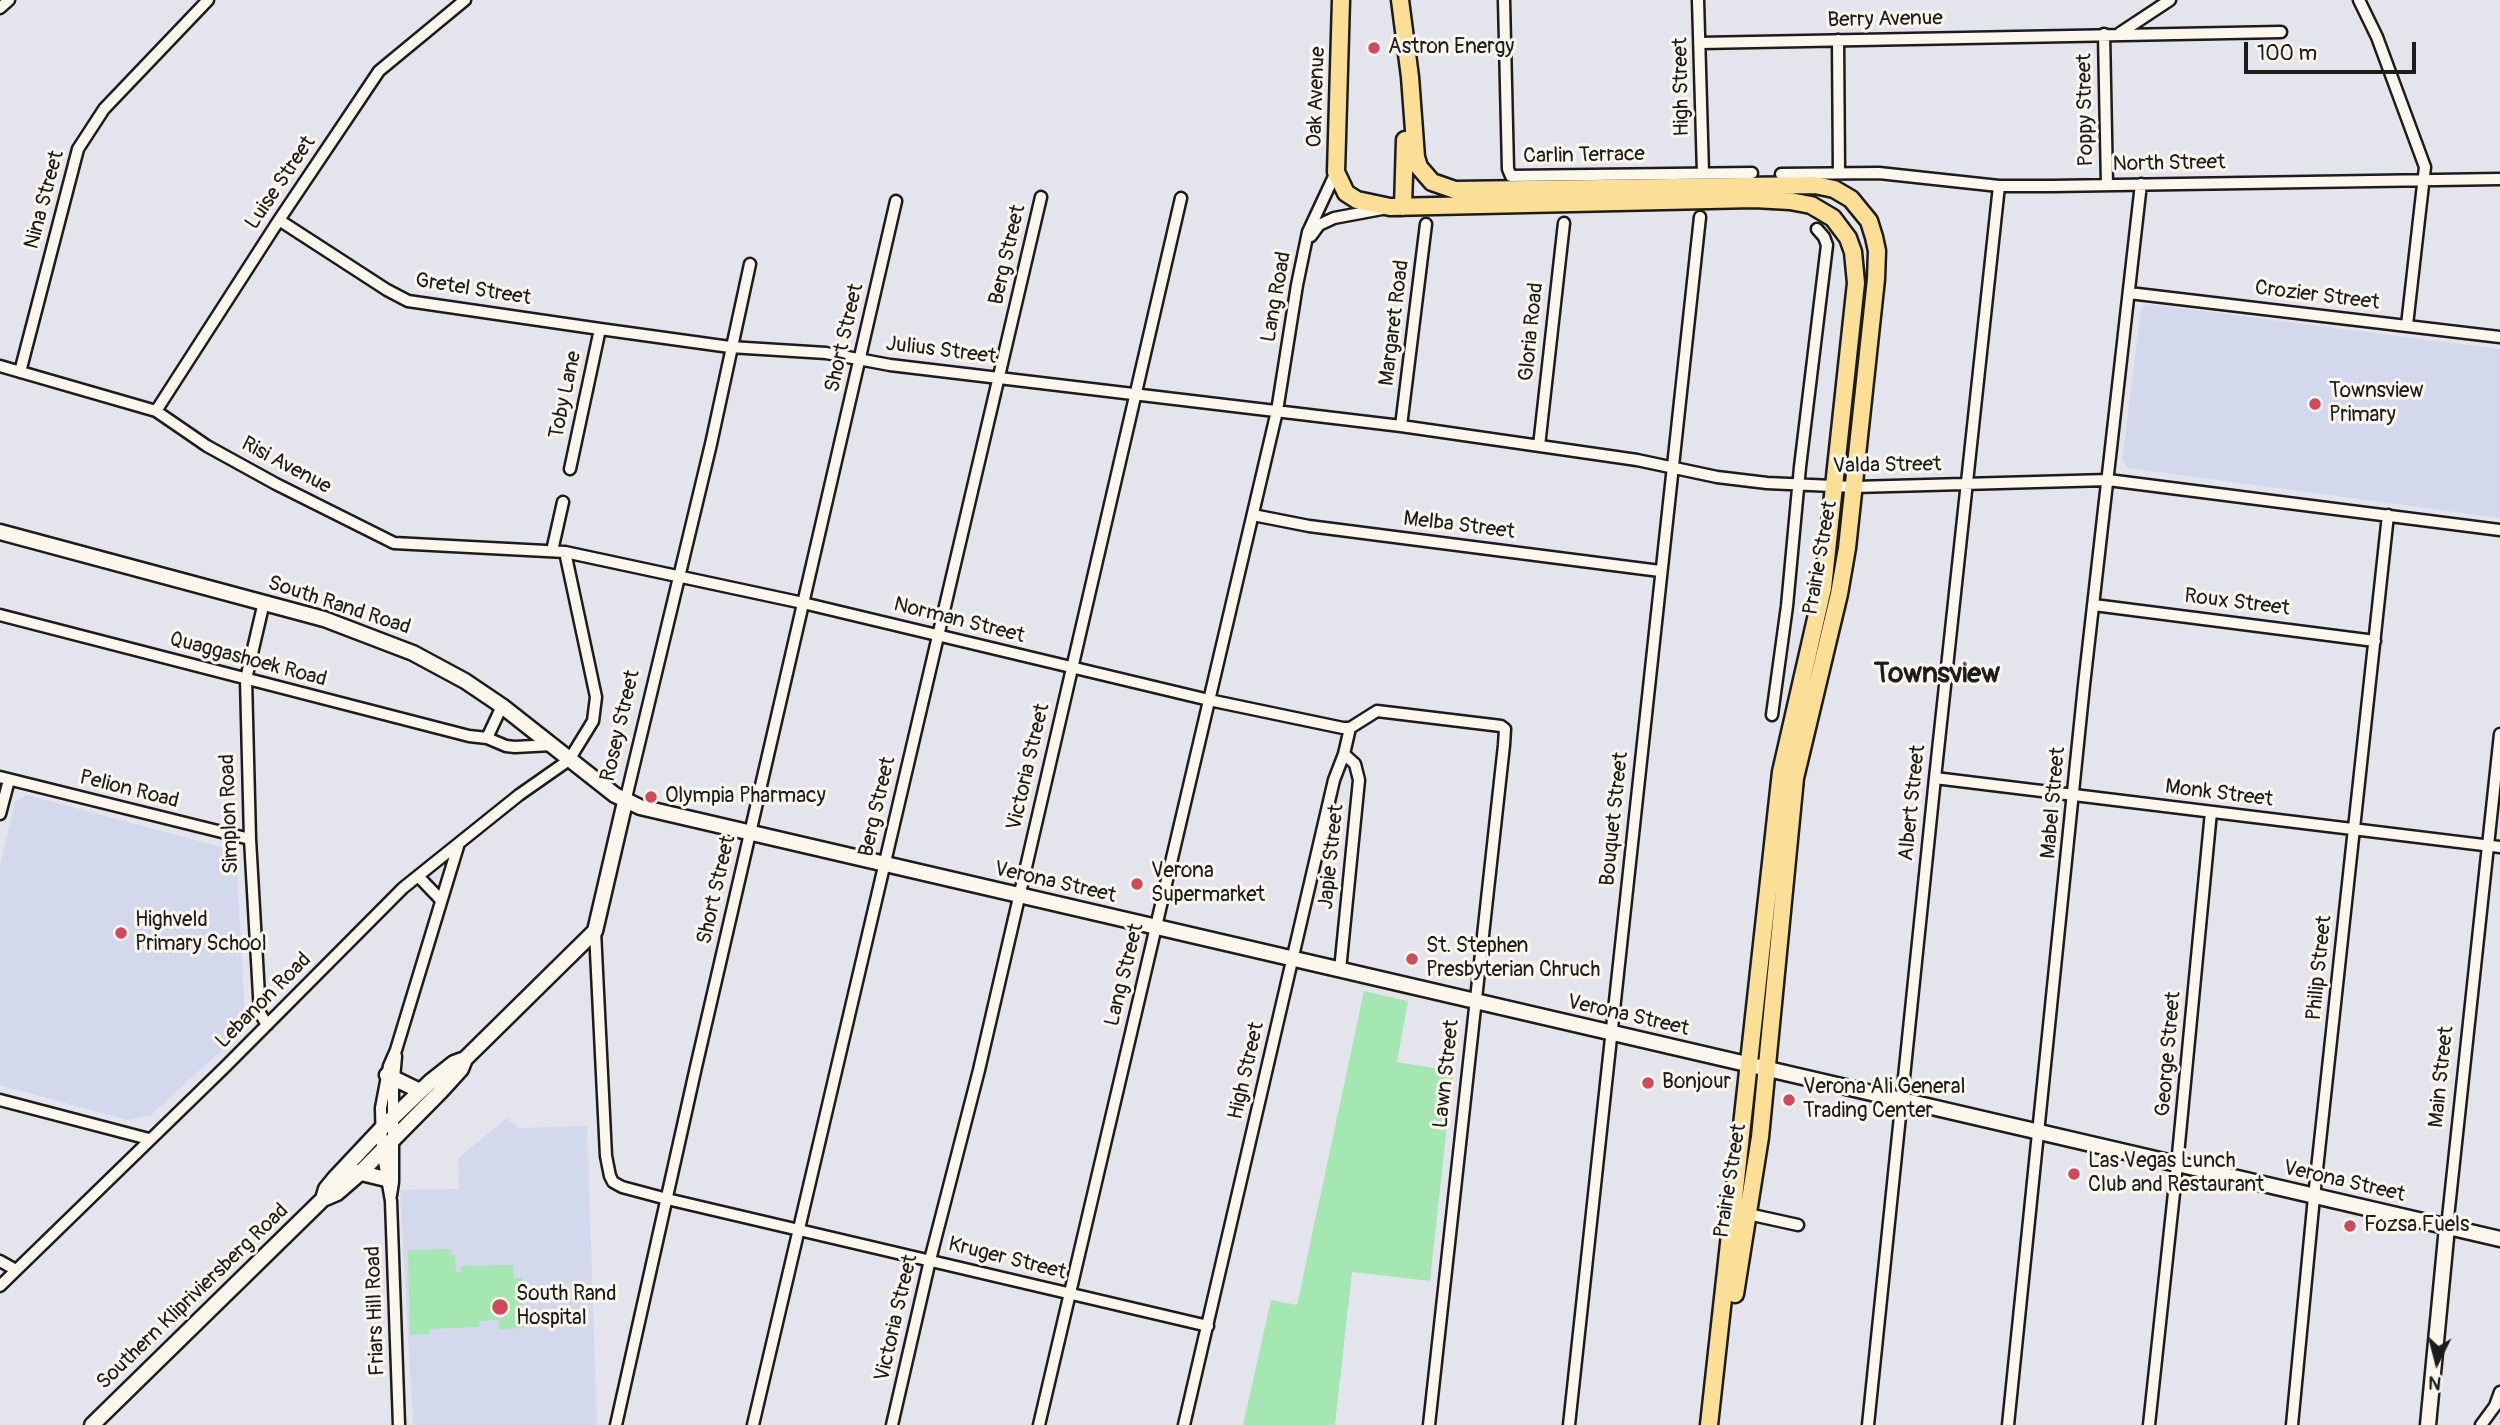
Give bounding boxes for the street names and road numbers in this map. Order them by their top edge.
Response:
street label: Berry Avenue [1827,6,1943,34]
street label: High Street [1669,37,1695,137]
street label: Oak Avenue [1303,46,1331,148]
street label: Poppy Street [2072,53,2100,167]
street label: Luise Street [241,131,321,235]
street label: Carlin Terrace [1523,142,1645,170]
street label: Nina Street [20,148,70,252]
street label: North Street [2112,150,2226,178]
street label: Berg Street [984,203,1032,307]
street label: Lang Road [1257,250,1297,344]
street label: Margaret Road [1375,259,1415,387]
street label: Gretel Street [413,268,533,312]
street label: Crozier Street [2253,276,2381,316]
street label: Short Street [820,281,870,395]
street label: Gloria Road [1514,281,1550,383]
street label: Julius Street [884,332,998,370]
street label: Toby Lane [544,349,588,441]
street label: Risi Avenue [237,432,335,500]
street label: Valda Street [1832,452,1942,480]
street label: Prairie Street [1799,499,1843,617]
street label: Melba Street [1402,507,1516,545]
street label: South Rand Road [265,571,413,641]
street label: Roux Street [2183,584,2291,622]
street label: Norman Street [891,593,1027,649]
street label: Quaggashoek Road [167,627,329,693]
street label: Rosey Street [596,668,646,784]
street label: Victoria Street [1002,701,1056,833]
street label: Albert Street [1894,744,1932,862]
street label: Mabel Street [2037,746,2071,860]
street label: Bouquet Street [1595,751,1635,887]
street label: Simplon Road [215,754,245,874]
street label: Berg Street [854,755,902,859]
street label: Pelion Road [77,765,181,815]
street label: Monk Street [2164,775,2274,813]
street label: Japie Street [1314,803,1350,911]
street label: Short Street [692,833,742,947]
street label: Verona Street [992,857,1118,909]
street label: Philip Street [2302,914,2338,1022]
street label: Lang Street [1100,921,1150,1029]
street label: Lebanon Road [211,948,317,1054]
street label: Verona Street [1565,990,1691,1042]
street label: George Street [2151,990,2187,1118]
street label: Lawn Street [1429,1018,1465,1130]
street label: High Street [1224,1020,1270,1122]
street label: Main Street [2424,1025,2460,1129]
street label: Prairie Street [1710,1122,1752,1240]
street label: Verona Street [2281,1156,2407,1208]
street label: Southern Klipriviersberg Road [92,1199,294,1395]
street label: Kruger Street [945,1232,1069,1286]
street label: Friars Hill Road [361,1246,391,1376]
street label: Victoria Street [870,1252,924,1384]

